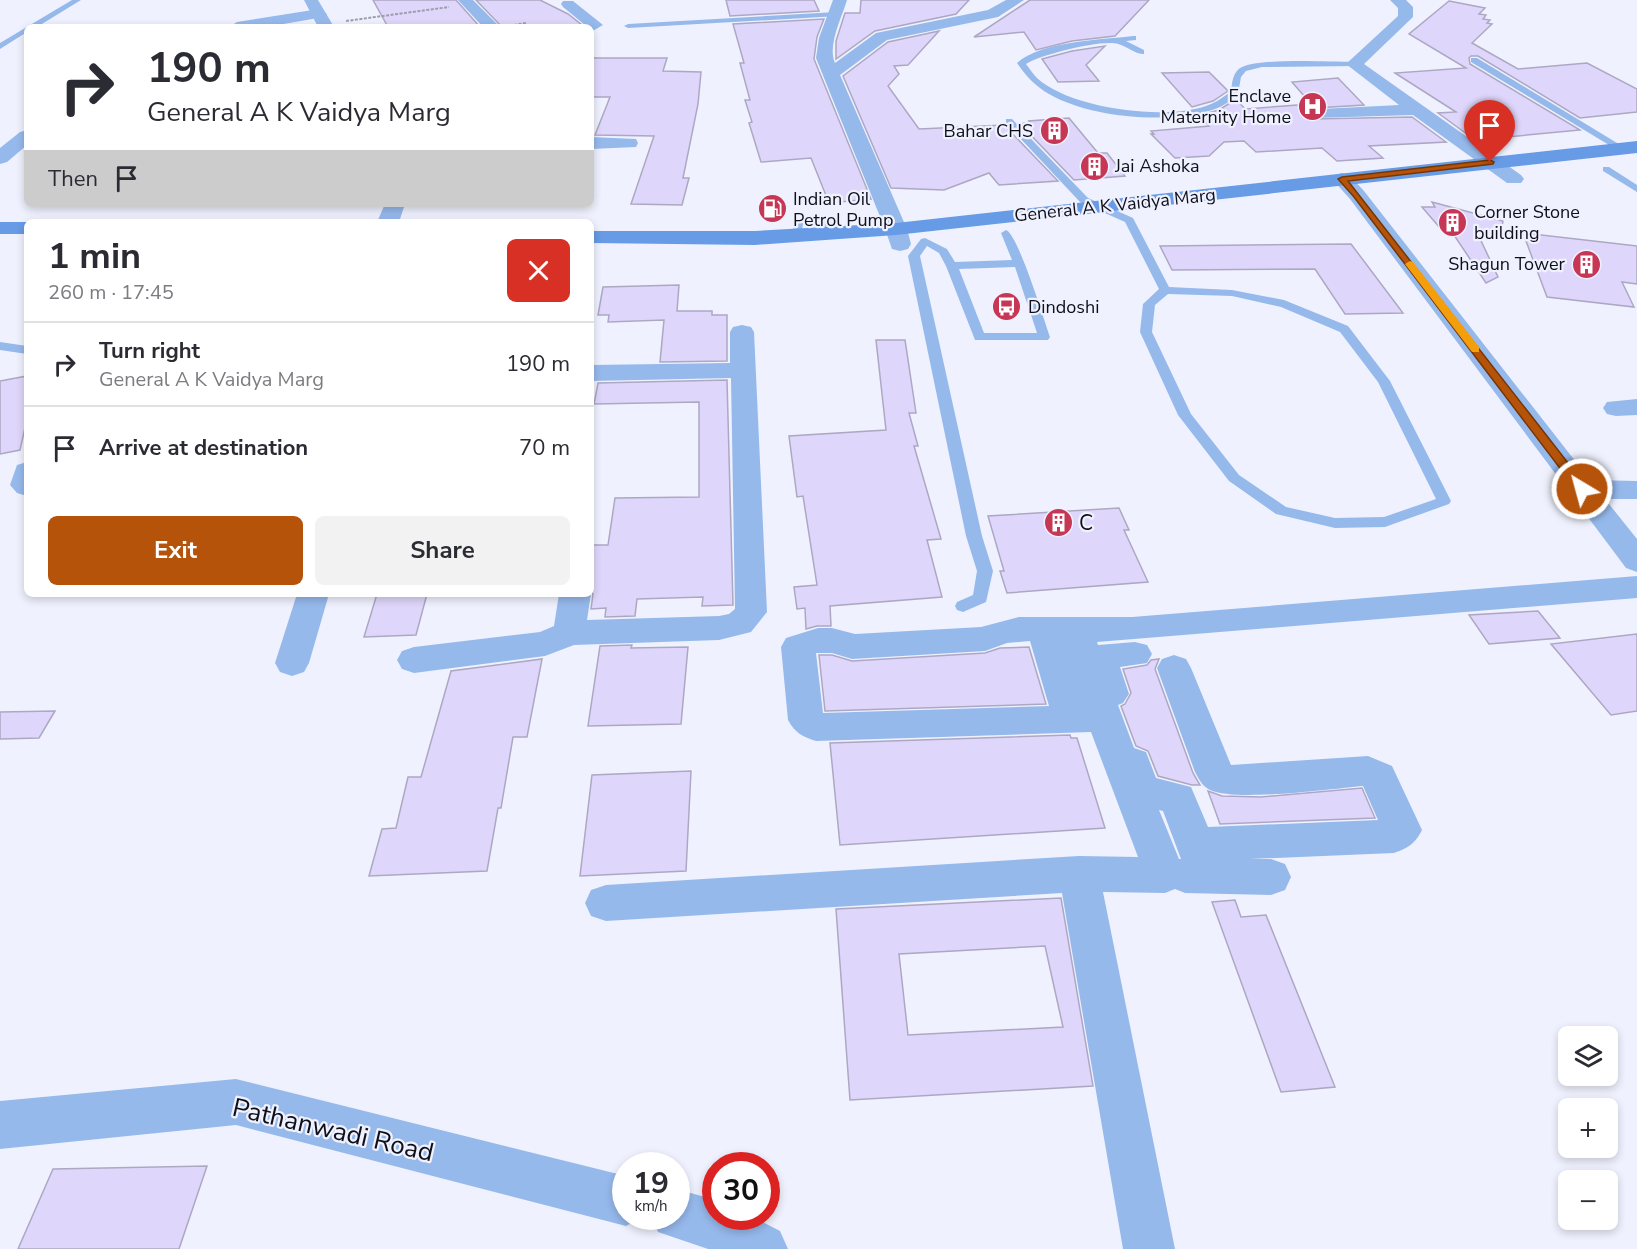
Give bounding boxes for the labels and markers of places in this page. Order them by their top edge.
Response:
place label: Enclave Maternity Home [1160,84,1291,129]
hospital icon: Enclave Maternity Home [1296,90,1328,122]
pin [1464,100,1515,162]
building icon: Bahar CHS [1038,115,1070,147]
place label: Bahar CHS [944,119,1033,143]
building icon: Jai Ashoka [1078,150,1110,182]
place label: Jai Ashoka [1114,154,1200,178]
place label: Indian Oil Petrol Pump [793,187,893,232]
fuel station icon: Indian Oil Petrol Pump [756,193,788,225]
place label: Corner Stone building [1474,200,1580,245]
building icon: Corner Stone building [1437,206,1469,238]
building icon: Shagun Tower [1570,248,1602,280]
place label: Shagun Tower [1448,252,1566,276]
bus stop icon: Dindoshi [991,291,1023,323]
place label: Dindoshi [1028,295,1099,319]
building icon: C [1042,507,1074,539]
place label: C [1079,509,1093,537]

